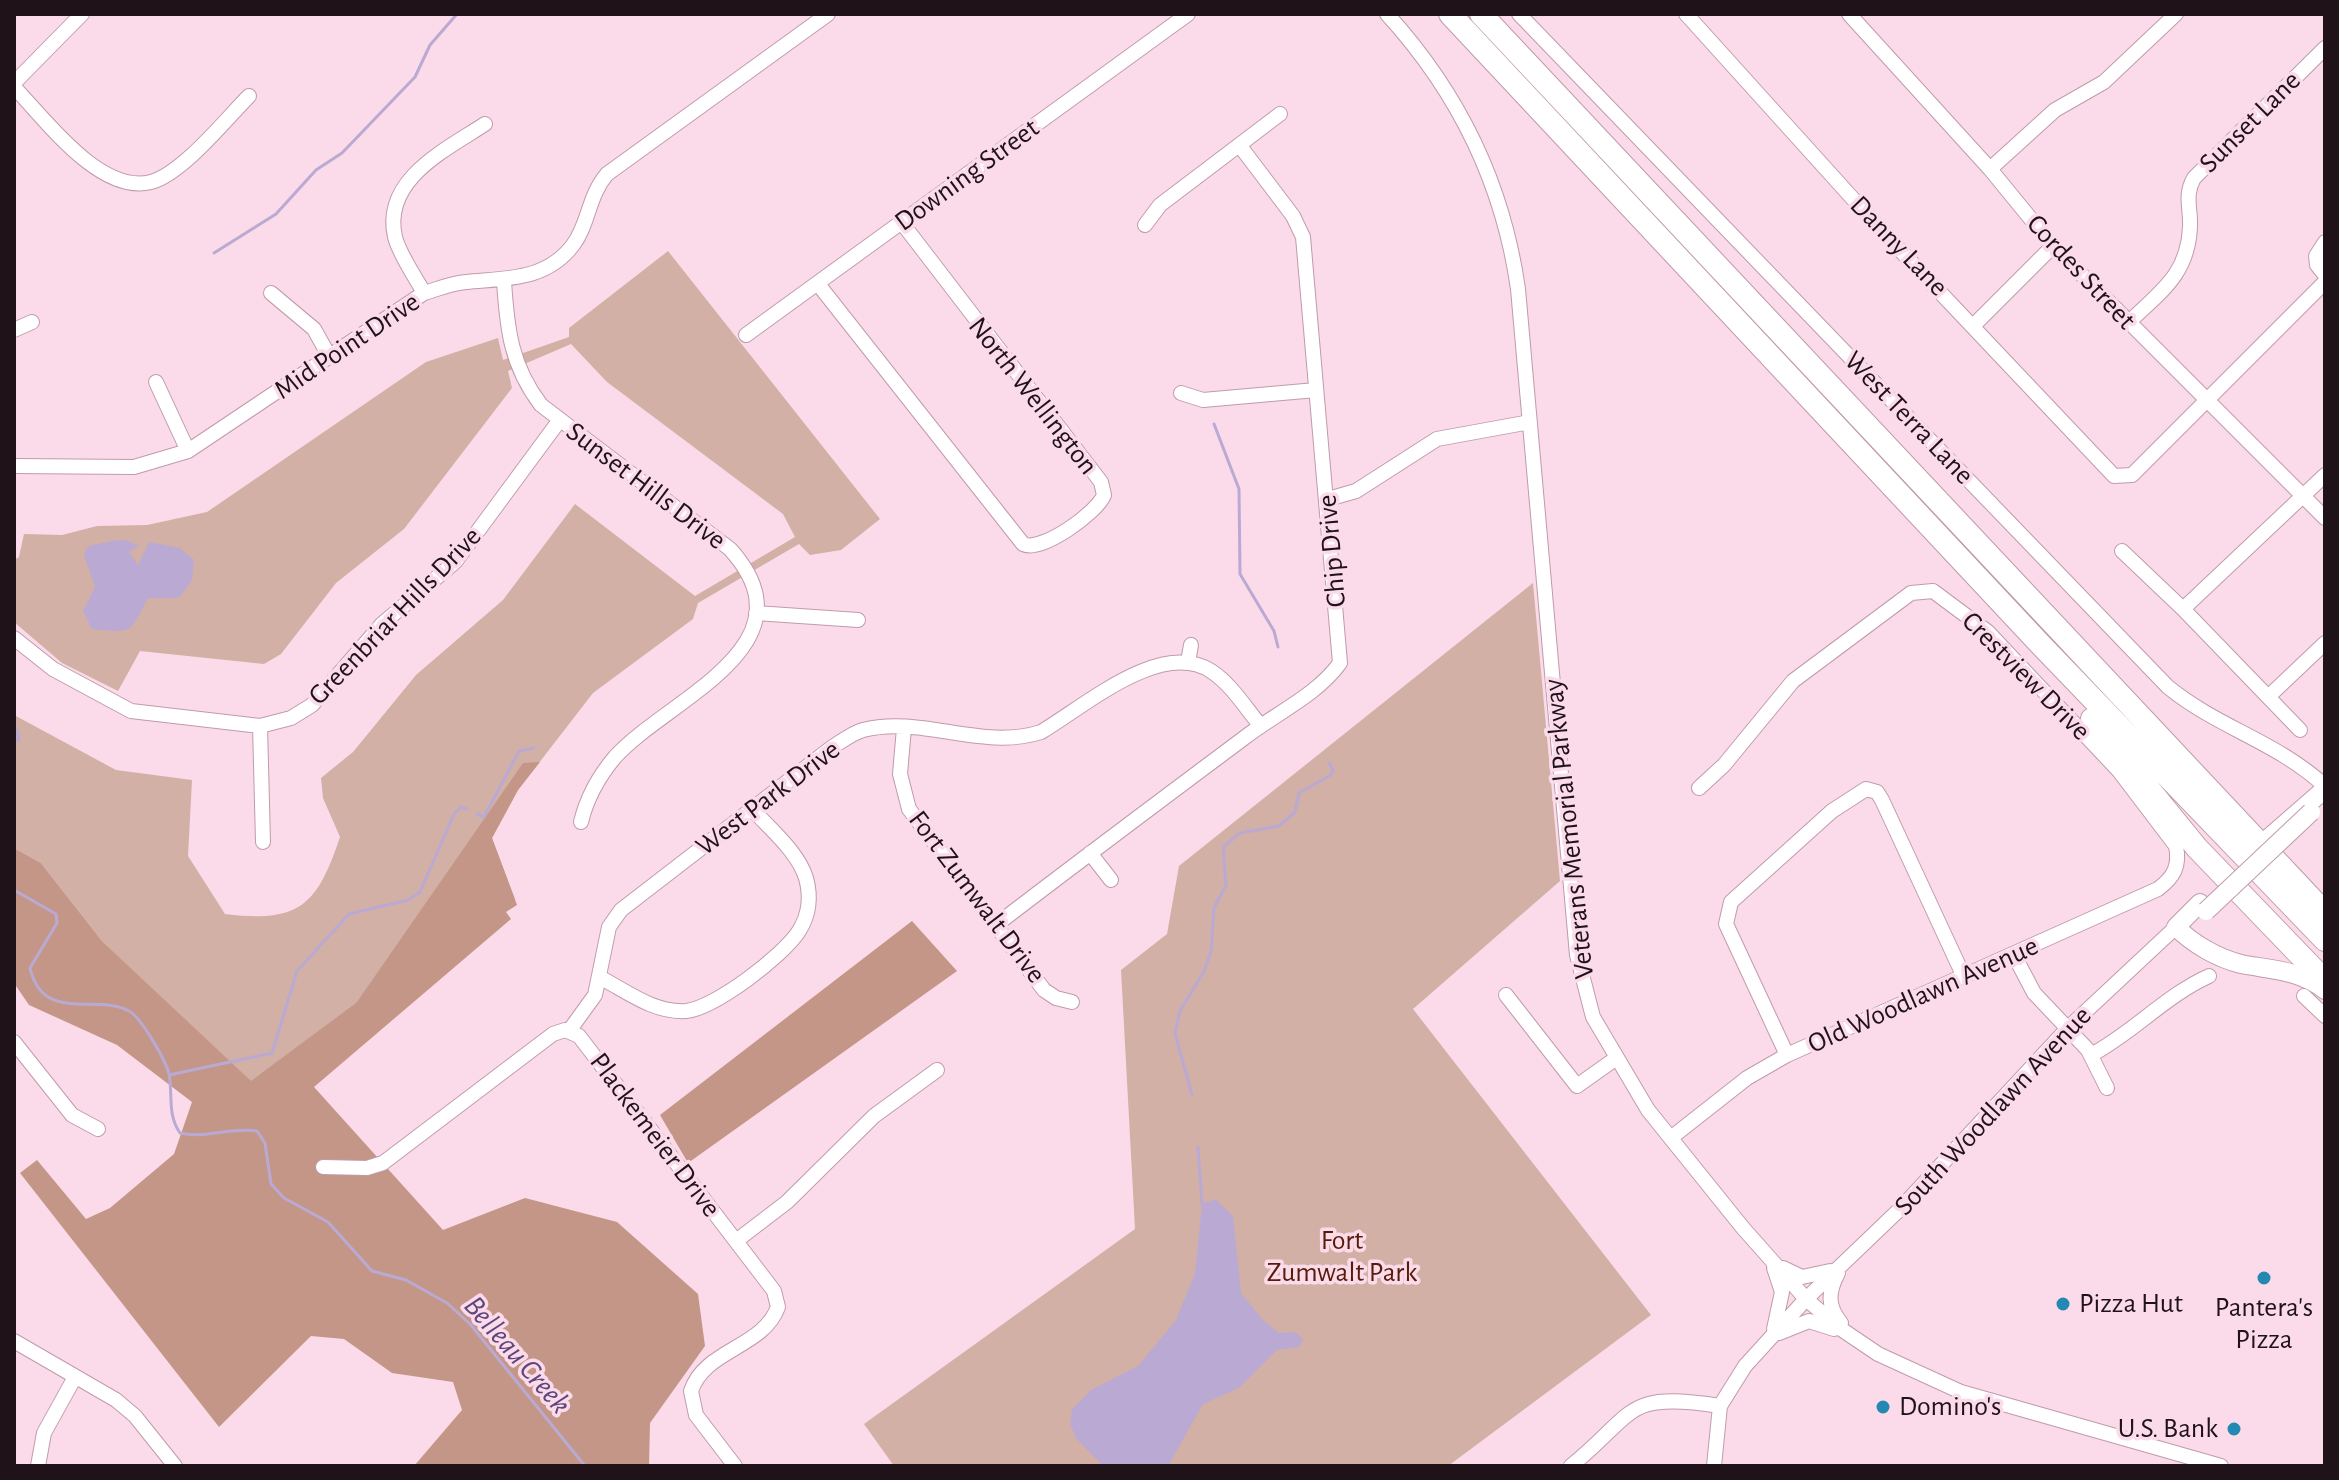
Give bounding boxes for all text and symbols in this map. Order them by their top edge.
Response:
street label: Sunset Lane [2192,64,2308,180]
street label: Downing Street [888,111,1046,239]
street label: Danny Lane [1843,189,1955,303]
street label: Cordes Street [2019,208,2143,336]
street label: Mid Point Drive [268,285,426,407]
street label: North Wellington [961,310,1105,482]
street label: West Terra Lane [1837,344,1981,492]
street label: Sunset Hills Drive [559,415,733,557]
street label: Chip Drive [1310,493,1354,609]
street label: Greenbriar Hills Drive [301,520,489,712]
street label: Crestview Drive [1955,605,2097,747]
street label: Veterans Memorial Parkway [1537,677,1601,981]
street label: West Park Drive [689,733,847,863]
street label: Fort Zumwalt Drive [901,804,1053,990]
street label: Old Woodlawn Avenue [1803,929,2043,1061]
street label: South Woodlawn Avenue [1887,999,2099,1223]
street label: Plackemeier Drive [582,1046,728,1224]
park label: Fort Zumwalt Park [1267,1224,1417,1290]
marker: Pantera's Pizza [2255,1269,2273,1287]
place label: Pizza Hut [2079,1287,2183,1321]
water label: Belleau Creek [456,1289,578,1421]
place label: Pantera's Pizza [2215,1291,2313,1357]
marker: Pizza Hut [2054,1295,2072,1313]
place label: Domino's [1899,1390,2001,1424]
marker: Domino's [1874,1398,1892,1416]
place label: U.S. Bank [2118,1412,2218,1446]
marker: U.S. Bank [2225,1420,2243,1438]

